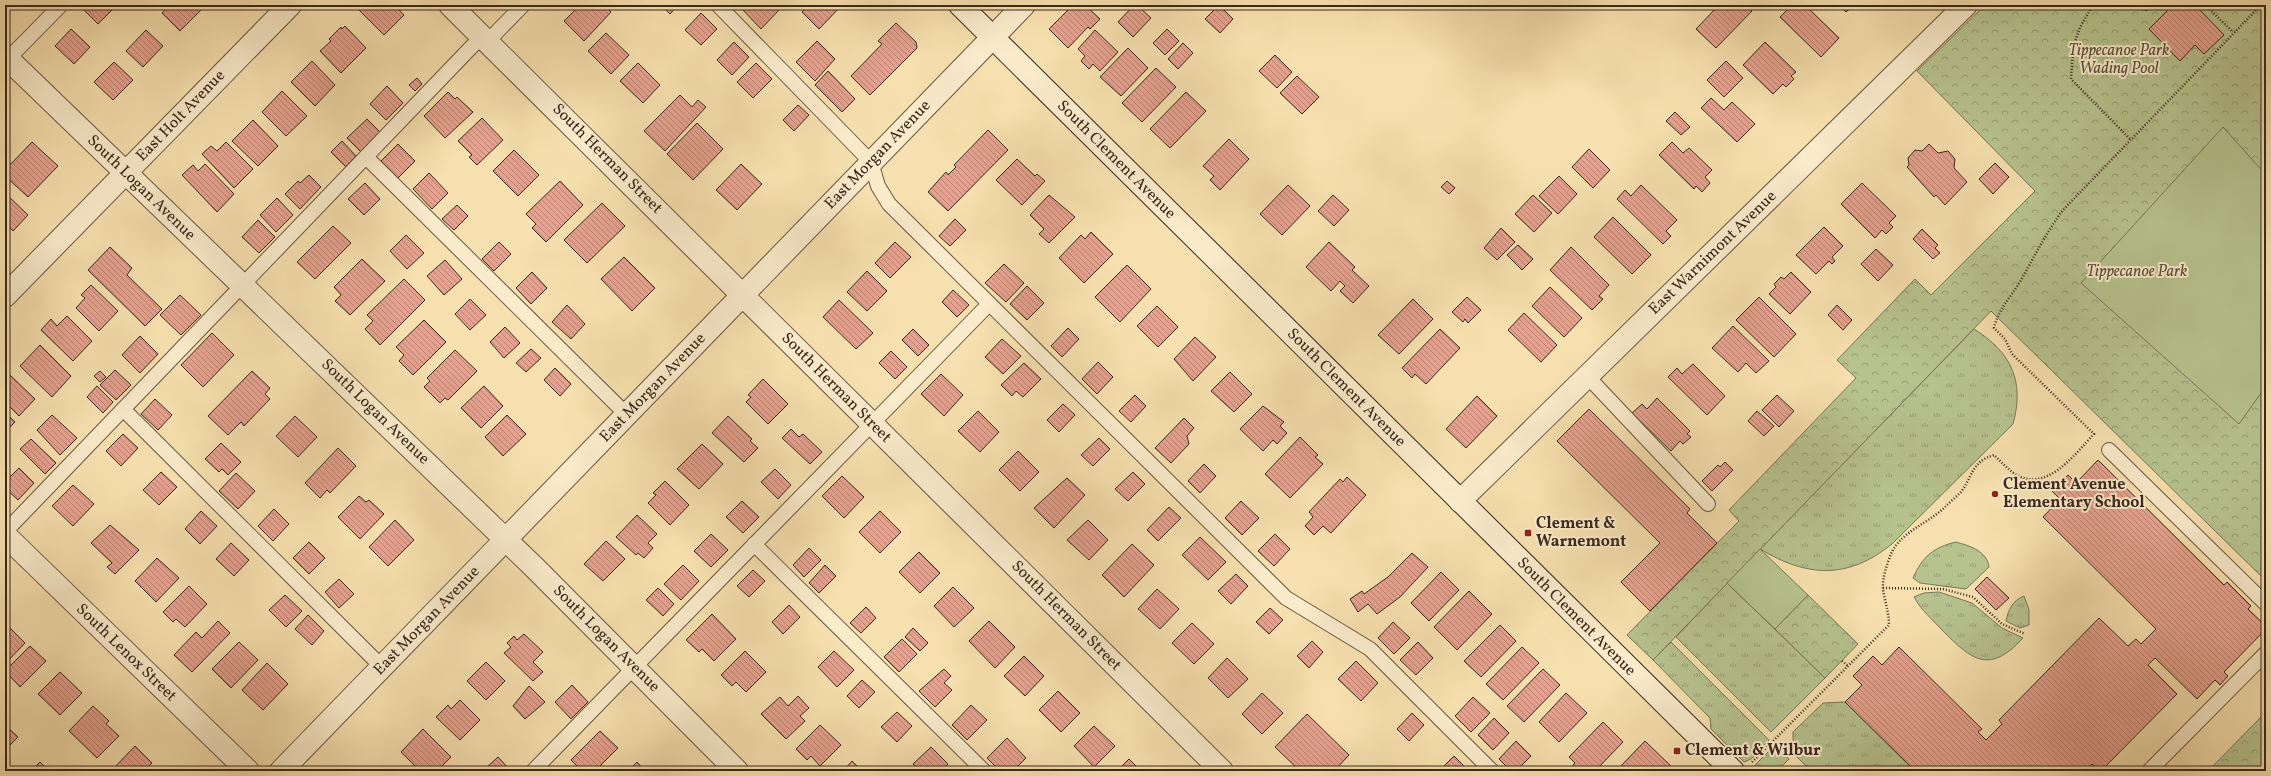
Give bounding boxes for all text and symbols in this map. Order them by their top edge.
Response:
park label: Tippecanoe Park Wading Pool [2069,40,2170,80]
street label: East Holt Avenue [132,65,230,167]
street label: East Morgan Avenue [820,95,936,215]
street label: South Clement Avenue [1052,96,1180,224]
street label: South Herman Street [547,99,667,219]
street label: South Logan Avenue [82,130,200,246]
street label: East Warnimont Avenue [1644,186,1782,320]
park label: Tippecanoe Park [2087,261,2188,283]
street label: South Clement Avenue [1282,324,1410,452]
street label: East Morgan Avenue [595,328,711,448]
street label: South Herman Street [776,328,896,448]
street label: South Logan Avenue [316,354,434,470]
place label: Clement Avenue Elementary School [2003,474,2145,514]
marker: Clement Avenue Elementary School [1990,489,2000,499]
place label: Clement & Warnemont [1536,513,1626,553]
marker: Clement & Warnemont [1523,528,1533,538]
street label: South Clement Avenue [1512,553,1640,681]
street label: South Herman Street [1006,556,1126,676]
street label: East Morgan Avenue [369,561,485,681]
street label: South Logan Avenue [548,581,664,697]
street label: South Lenox Street [71,599,182,707]
place label: Clement & Wilbur [1685,740,1821,762]
marker: Clement & Wilbur [1672,746,1682,756]

